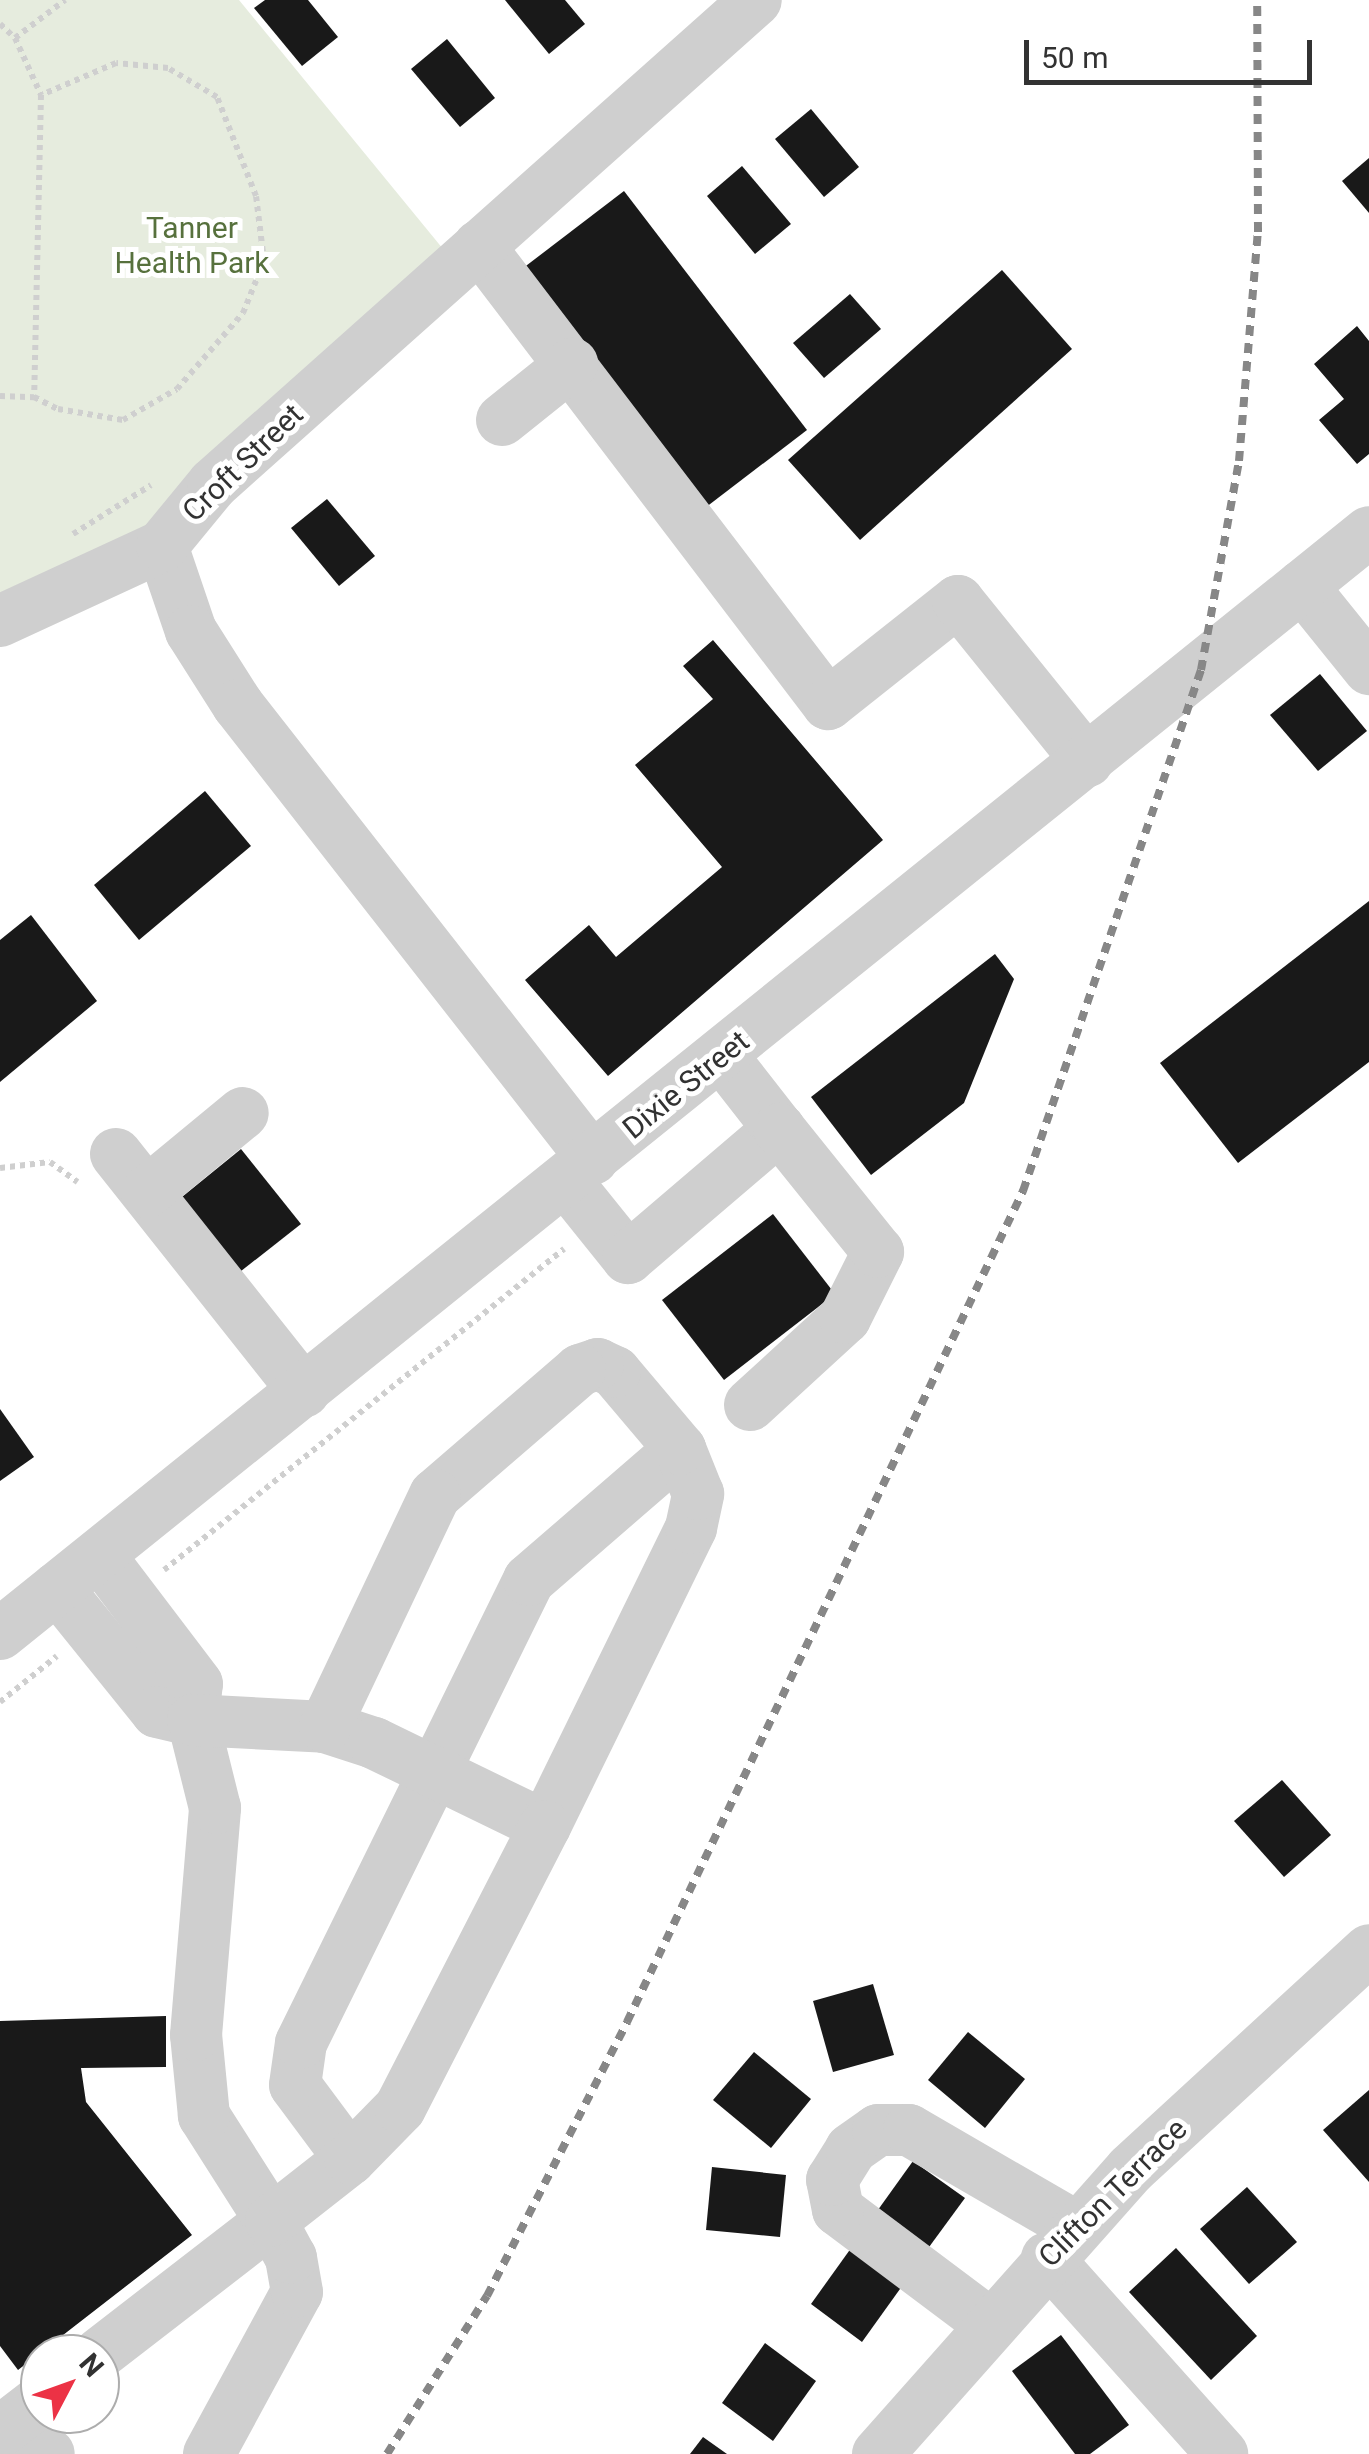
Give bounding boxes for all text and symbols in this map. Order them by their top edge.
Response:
scale bar [1029,20,1316,82]
text: 50 m [1041,40,1108,75]
park label: Tanner Health Park [114,210,270,280]
street label: Croft Street [175,397,311,529]
street label: Dixie Street [616,1023,756,1147]
street label: Clifton Terrace [1031,2111,1195,2275]
north arrow [20,2334,120,2434]
text: N [73,2347,110,2384]

